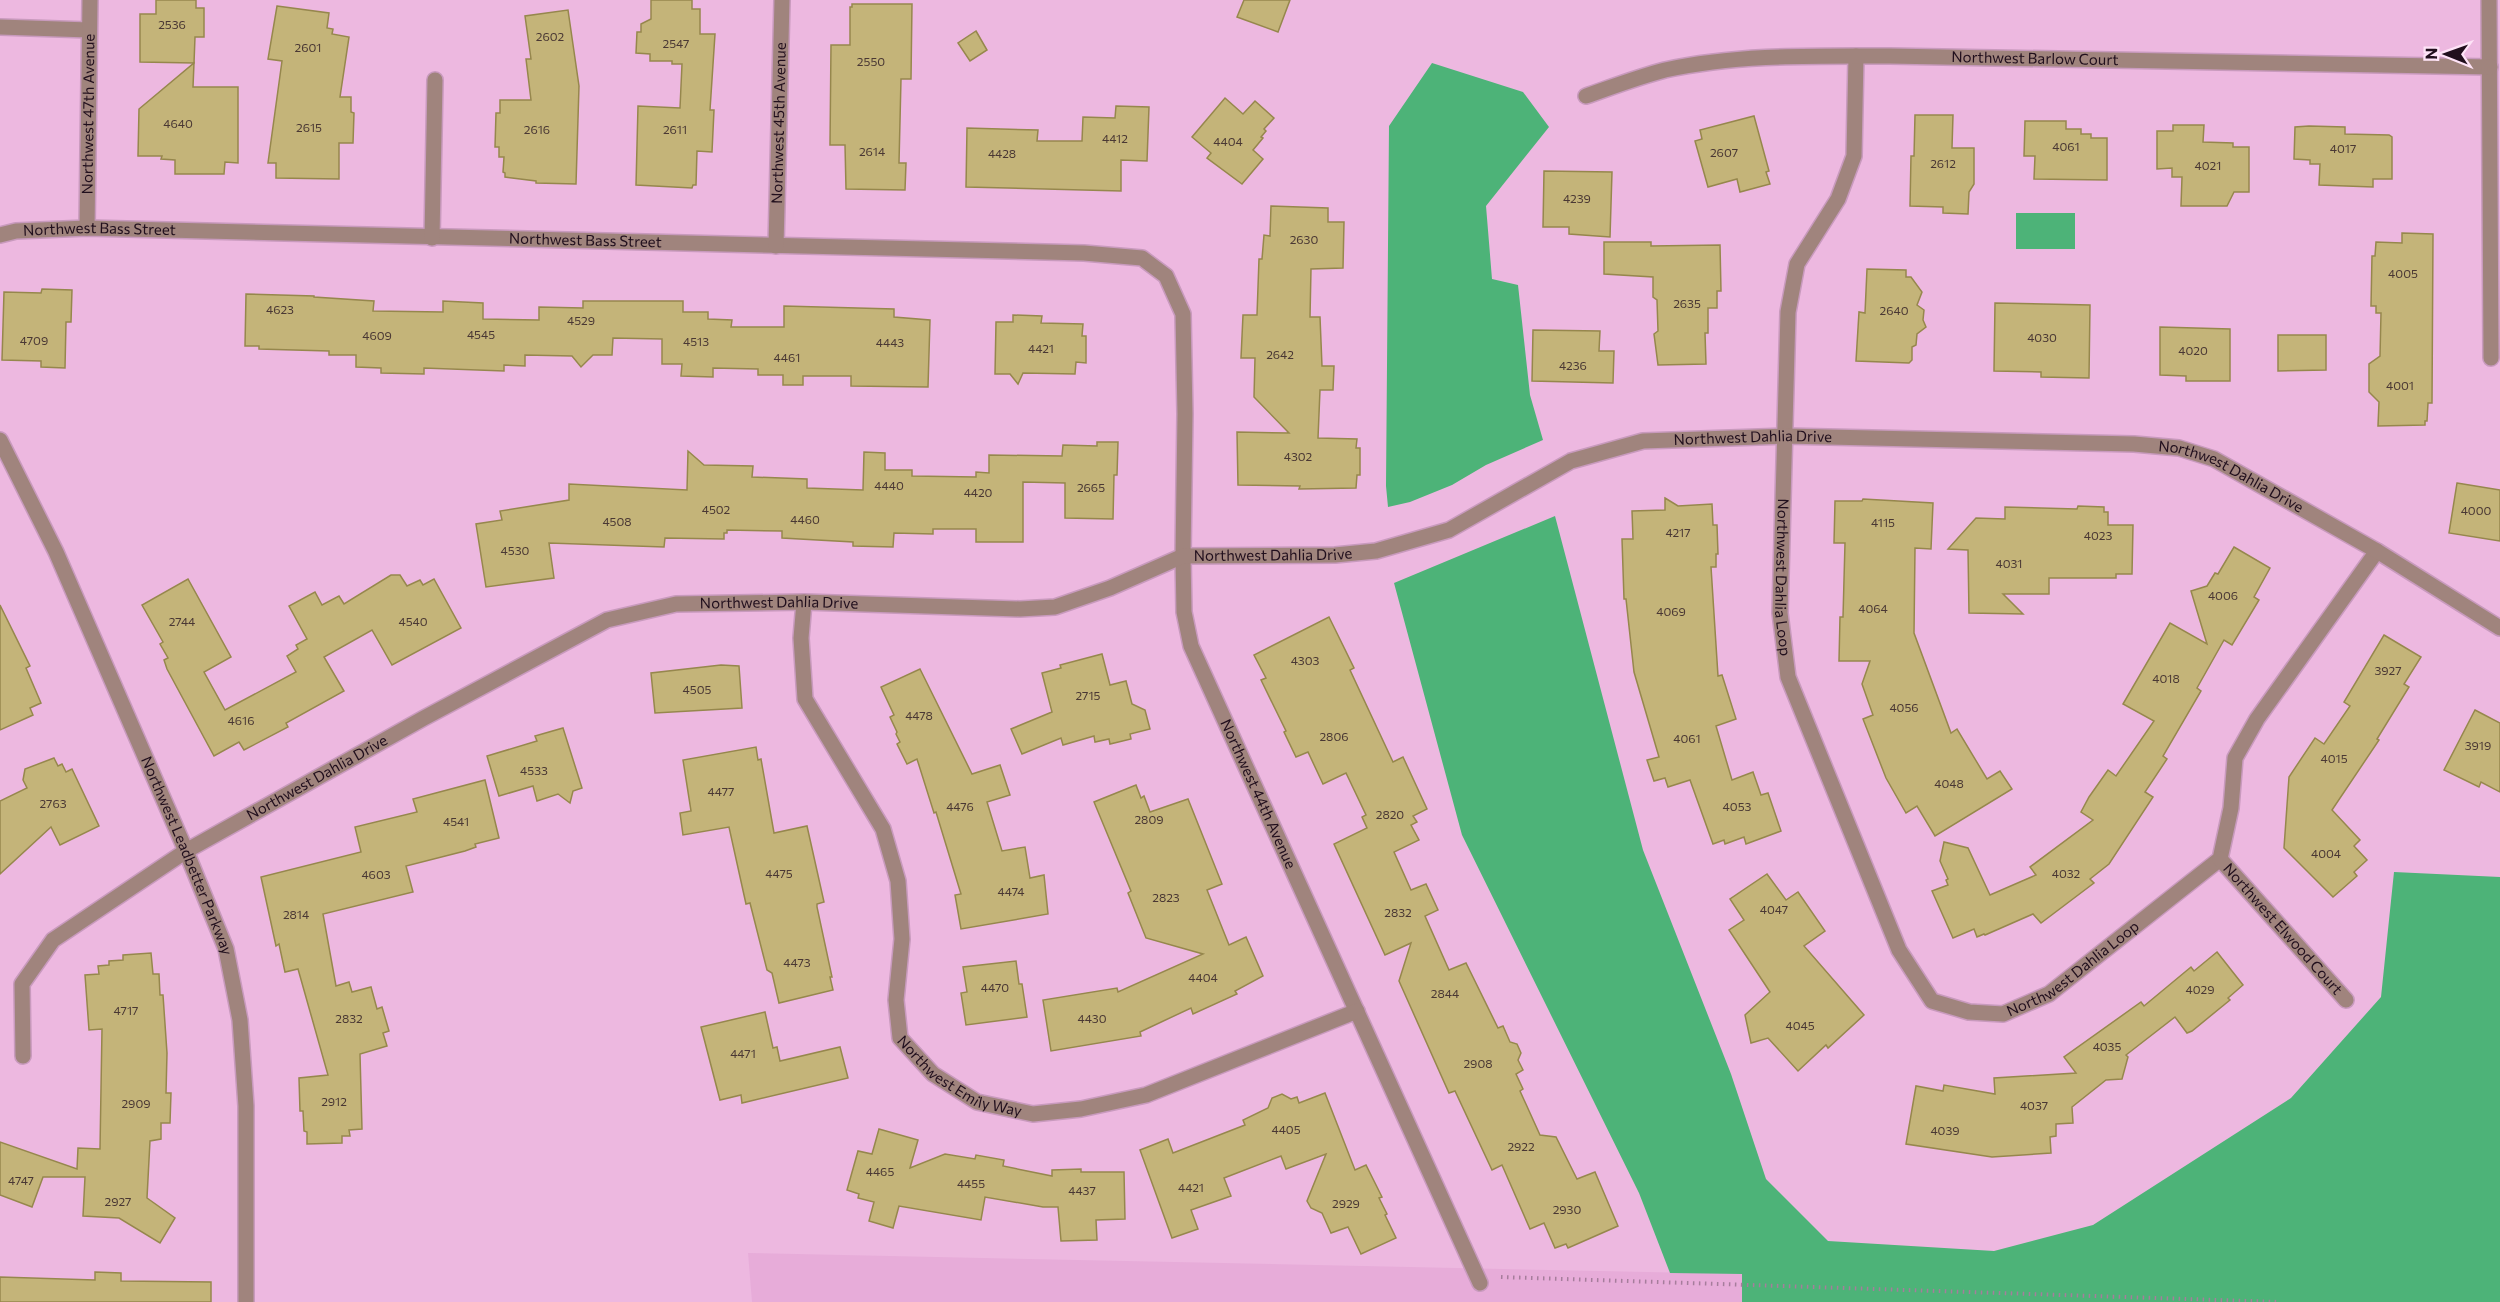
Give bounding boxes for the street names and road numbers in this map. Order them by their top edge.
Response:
street label: Northwest 47th Avenue [77,33,98,194]
street label: Northwest 45th Avenue [767,42,789,204]
street label: Northwest Barlow Court [1951,47,2119,68]
street label: Northwest Bass Street [23,218,176,239]
street label: Northwest Bass Street [509,229,662,250]
street label: Northwest Dahlia Drive [1673,426,1832,448]
street label: Northwest Dahlia Drive [2158,436,2307,516]
street label: Northwest Dahlia Loop [1772,498,1795,657]
street label: Northwest Dahlia Drive [1194,543,1353,564]
street label: Northwest Dahlia Drive [700,592,859,612]
street label: Northwest 44th Avenue [1217,716,1301,871]
street label: Northwest Dahlia Drive [243,730,390,823]
street label: Northwest Leadbetter Parkway [138,753,237,956]
street label: Northwest Elwood Court [2220,859,2347,998]
street label: Northwest Dahlia Loop [2003,916,2142,1019]
street label: Northwest Emily Way [894,1031,1024,1119]

